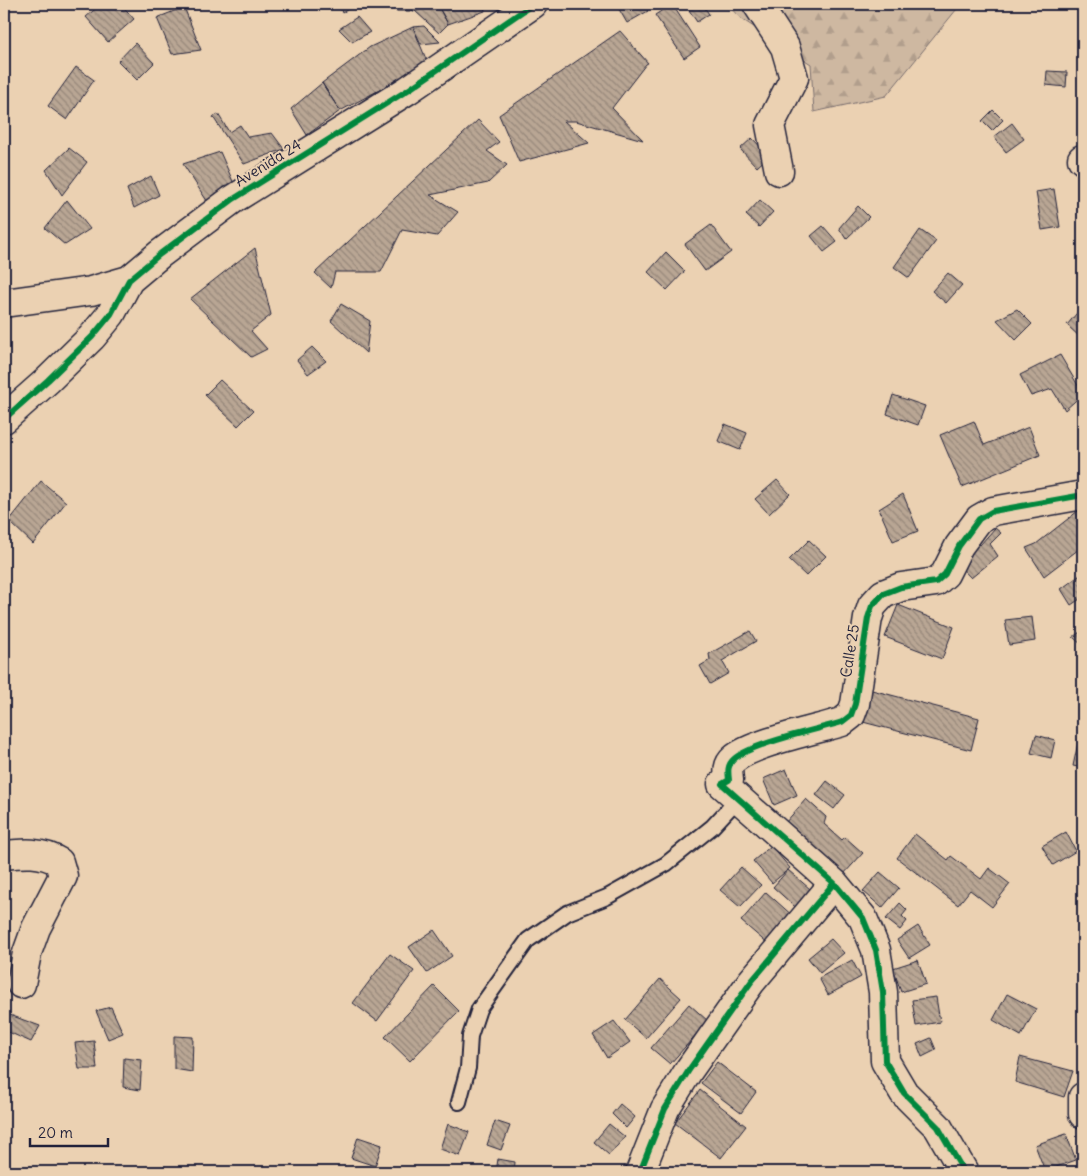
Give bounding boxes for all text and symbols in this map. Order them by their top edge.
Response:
street label: Avenida 24 [231,135,305,190]
street label: Calle 25 [836,623,863,679]
scale bar [30,1116,108,1148]
text: 20 m [38,1123,73,1142]

